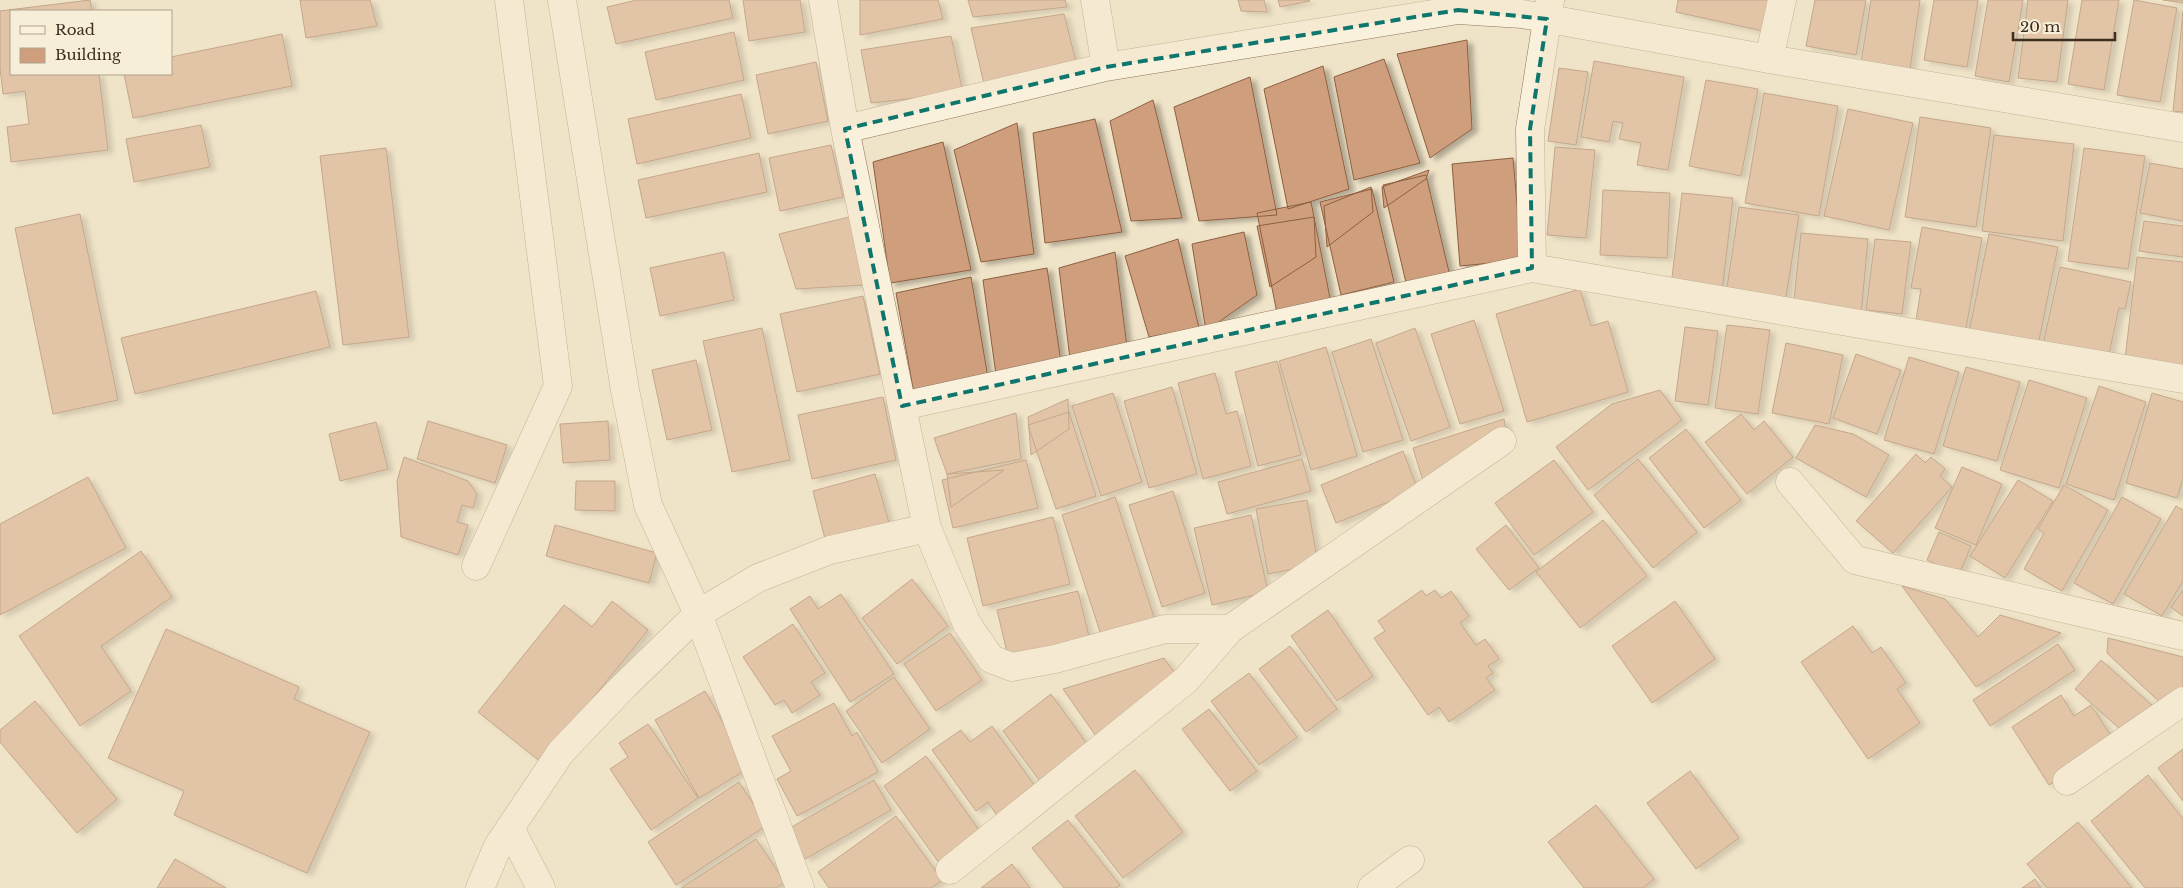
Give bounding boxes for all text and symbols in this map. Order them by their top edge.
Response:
legend [10,10,172,75]
scale bar [2013,10,2116,42]
text: 20 m [2020,17,2060,36]
text: Road [55,20,95,39]
text: Building [55,45,122,64]

